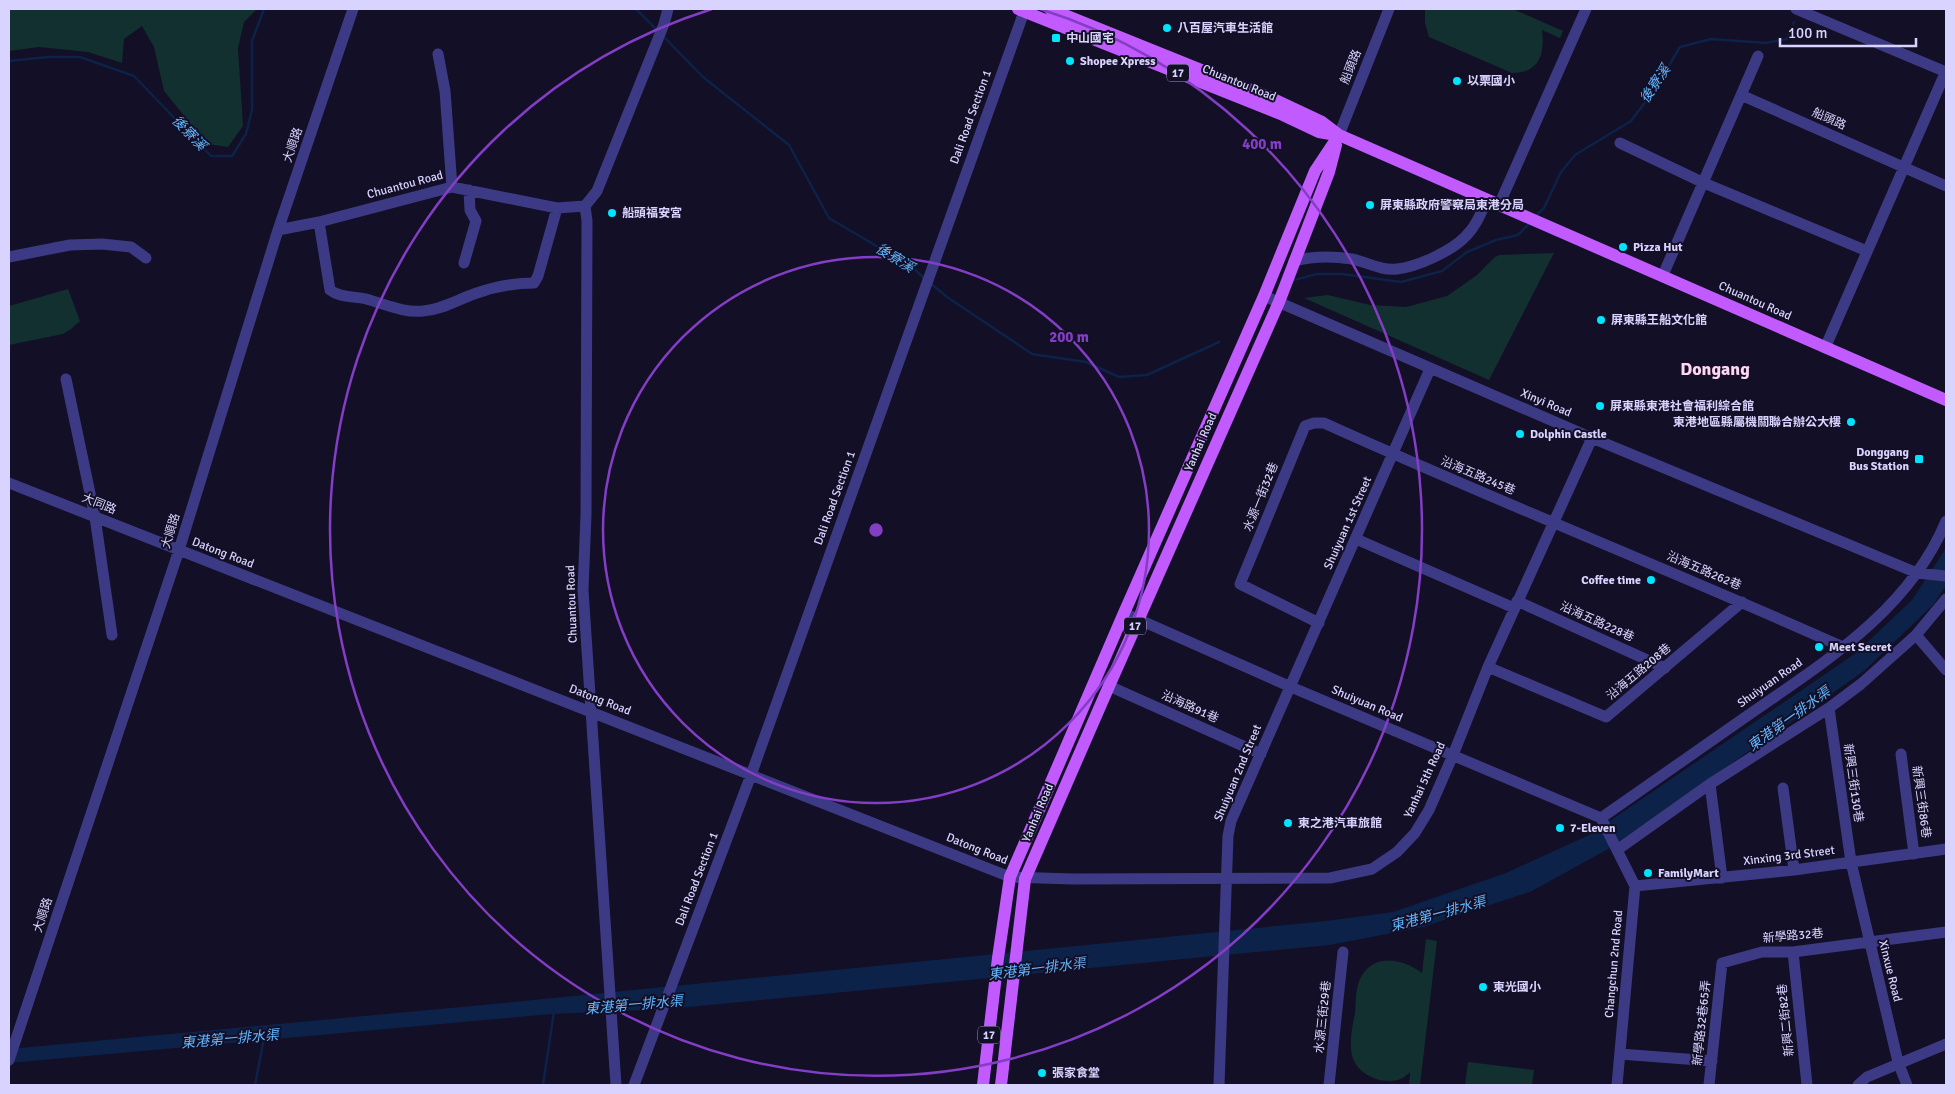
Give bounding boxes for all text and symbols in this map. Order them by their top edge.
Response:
scale bar [1780,15,1916,47]
place label: 八百屋汽車生活館 [1177,21,1273,36]
marker: 八百屋汽車生活館 [1161,22,1173,34]
text: 100 m [1788,24,1828,42]
place label: 中山國宅 [1066,31,1114,46]
marker: 中山國宅 [1050,32,1062,44]
street label: 船頭路 [1337,47,1365,87]
place label: Shopee Xpress [1080,54,1156,69]
marker: Shopee Xpress [1064,55,1076,67]
water label: 後寮溪 [1636,60,1675,106]
street label: Chuantou Road [1200,61,1278,105]
road number: 17 [1167,64,1189,82]
street label: Dali Road Section 1 [947,68,995,166]
place label: 以栗國小 [1467,74,1515,89]
marker: 以栗國小 [1451,75,1463,87]
street label: 船頭路 [1809,105,1849,133]
water label: 後寮溪 [168,112,211,155]
street label: 大順路 [280,126,306,164]
text: 400 m [1242,135,1282,153]
street label: Chuantou Road [365,168,445,202]
place label: 屏東縣政府警察局東港分局 [1380,198,1524,213]
marker: 屏東縣政府警察局東港分局 [1364,199,1376,211]
place label: 船頭福安宮 [622,206,682,221]
marker: 船頭福安宮 [606,207,618,219]
water label: 後寮溪 [873,240,919,277]
place label: Pizza Hut [1633,240,1683,255]
marker: Pizza Hut [1617,241,1629,253]
street label: Chuantou Road [1716,278,1794,324]
place label: 屏東縣王船文化館 [1611,313,1707,328]
marker: 屏東縣王船文化館 [1595,314,1607,326]
text: 200 m [1049,328,1089,346]
district label: Dongang [1680,358,1750,380]
street label: Xinyi Road [1518,386,1574,420]
place label: 屏東縣東港社會福利綜合館 [1610,399,1754,414]
marker: 屏東縣東港社會福利綜合館 [1594,400,1606,412]
street label: Yanhai Road [1181,410,1221,474]
place label: 東港地區縣屬機關聯合辦公大樓 [1673,415,1841,430]
marker: 東港地區縣屬機關聯合辦公大樓 [1845,416,1857,428]
place label: Dolphin Castle [1530,427,1607,442]
marker: Dolphin Castle [1514,428,1526,440]
place label: Donggang Bus Station [1849,445,1910,474]
street label: Dali Road Section 1 [811,449,859,547]
marker: Donggang Bus Station [1913,453,1925,465]
street label: 沿海五路245巷 [1439,454,1517,498]
street label: 水源一街32巷 [1240,460,1282,534]
street label: Shuiyuan 1st Street [1321,474,1375,572]
street label: 大同路 [79,490,119,518]
street label: 大順路 [159,512,183,550]
centre of rings [867,521,885,539]
street label: Datong Road [190,534,256,572]
street label: 沿海五路262巷 [1665,549,1743,593]
street label: Chuantou Road [563,565,581,643]
place label: Coffee time [1581,573,1641,588]
marker: Coffee time [1645,574,1657,586]
street label: 沿海五路228巷 [1558,599,1636,645]
road number: 17 [1124,618,1146,634]
place label: Meet Secret [1829,640,1892,655]
street label: 沿海五路208巷 [1604,641,1674,703]
marker: Meet Secret [1813,641,1825,653]
street label: Shuiyuan Road [1735,655,1805,711]
street label: Datong Road [567,681,633,719]
street label: Shuiyuan Road [1329,682,1405,726]
water label: 東港第一排水渠 [1744,682,1835,755]
street label: 沿海路91巷 [1159,688,1221,726]
street label: Shuiyuan 2nd Street [1211,722,1265,824]
street label: Yanhai 5th Road [1401,740,1449,820]
street label: 新興三街130巷 [1840,743,1866,823]
street label: 新興三街86巷 [1908,765,1934,839]
street label: Yanhai Road [1019,781,1057,845]
place label: 東之港汽車旅館 [1298,816,1382,831]
marker: 東之港汽車旅館 [1282,817,1294,829]
place label: 7-Eleven [1570,821,1616,836]
marker: 7-Eleven [1554,822,1566,834]
street label: Dali Road Section 1 [672,830,722,928]
street label: Datong Road [944,830,1010,868]
street label: Xinxing 3rd Street [1742,843,1836,869]
place label: FamilyMart [1658,866,1719,881]
marker: FamilyMart [1642,867,1654,879]
water label: 東港第一排水渠 [1388,893,1489,935]
street label: 大順路 [30,896,56,934]
street label: Changchun 2nd Road [1602,909,1626,1019]
street label: 新學路32巷 [1762,926,1824,946]
street label: Xinxue Road [1875,939,1905,1003]
water label: 東港第一排水渠 [987,954,1089,983]
street label: 新學路32巷65弄 [1690,979,1714,1067]
street label: 水源三街29巷 [1312,980,1334,1054]
place label: 東光國小 [1493,980,1541,995]
marker: 東光國小 [1477,981,1489,993]
street label: 新興二街82巷 [1775,983,1797,1057]
water label: 東港第一排水渠 [584,992,686,1018]
water label: 東港第一排水渠 [180,1026,282,1052]
road number: 17 [978,1026,1000,1044]
place label: 張家食堂 [1052,1066,1100,1081]
marker: 張家食堂 [1036,1067,1048,1079]

